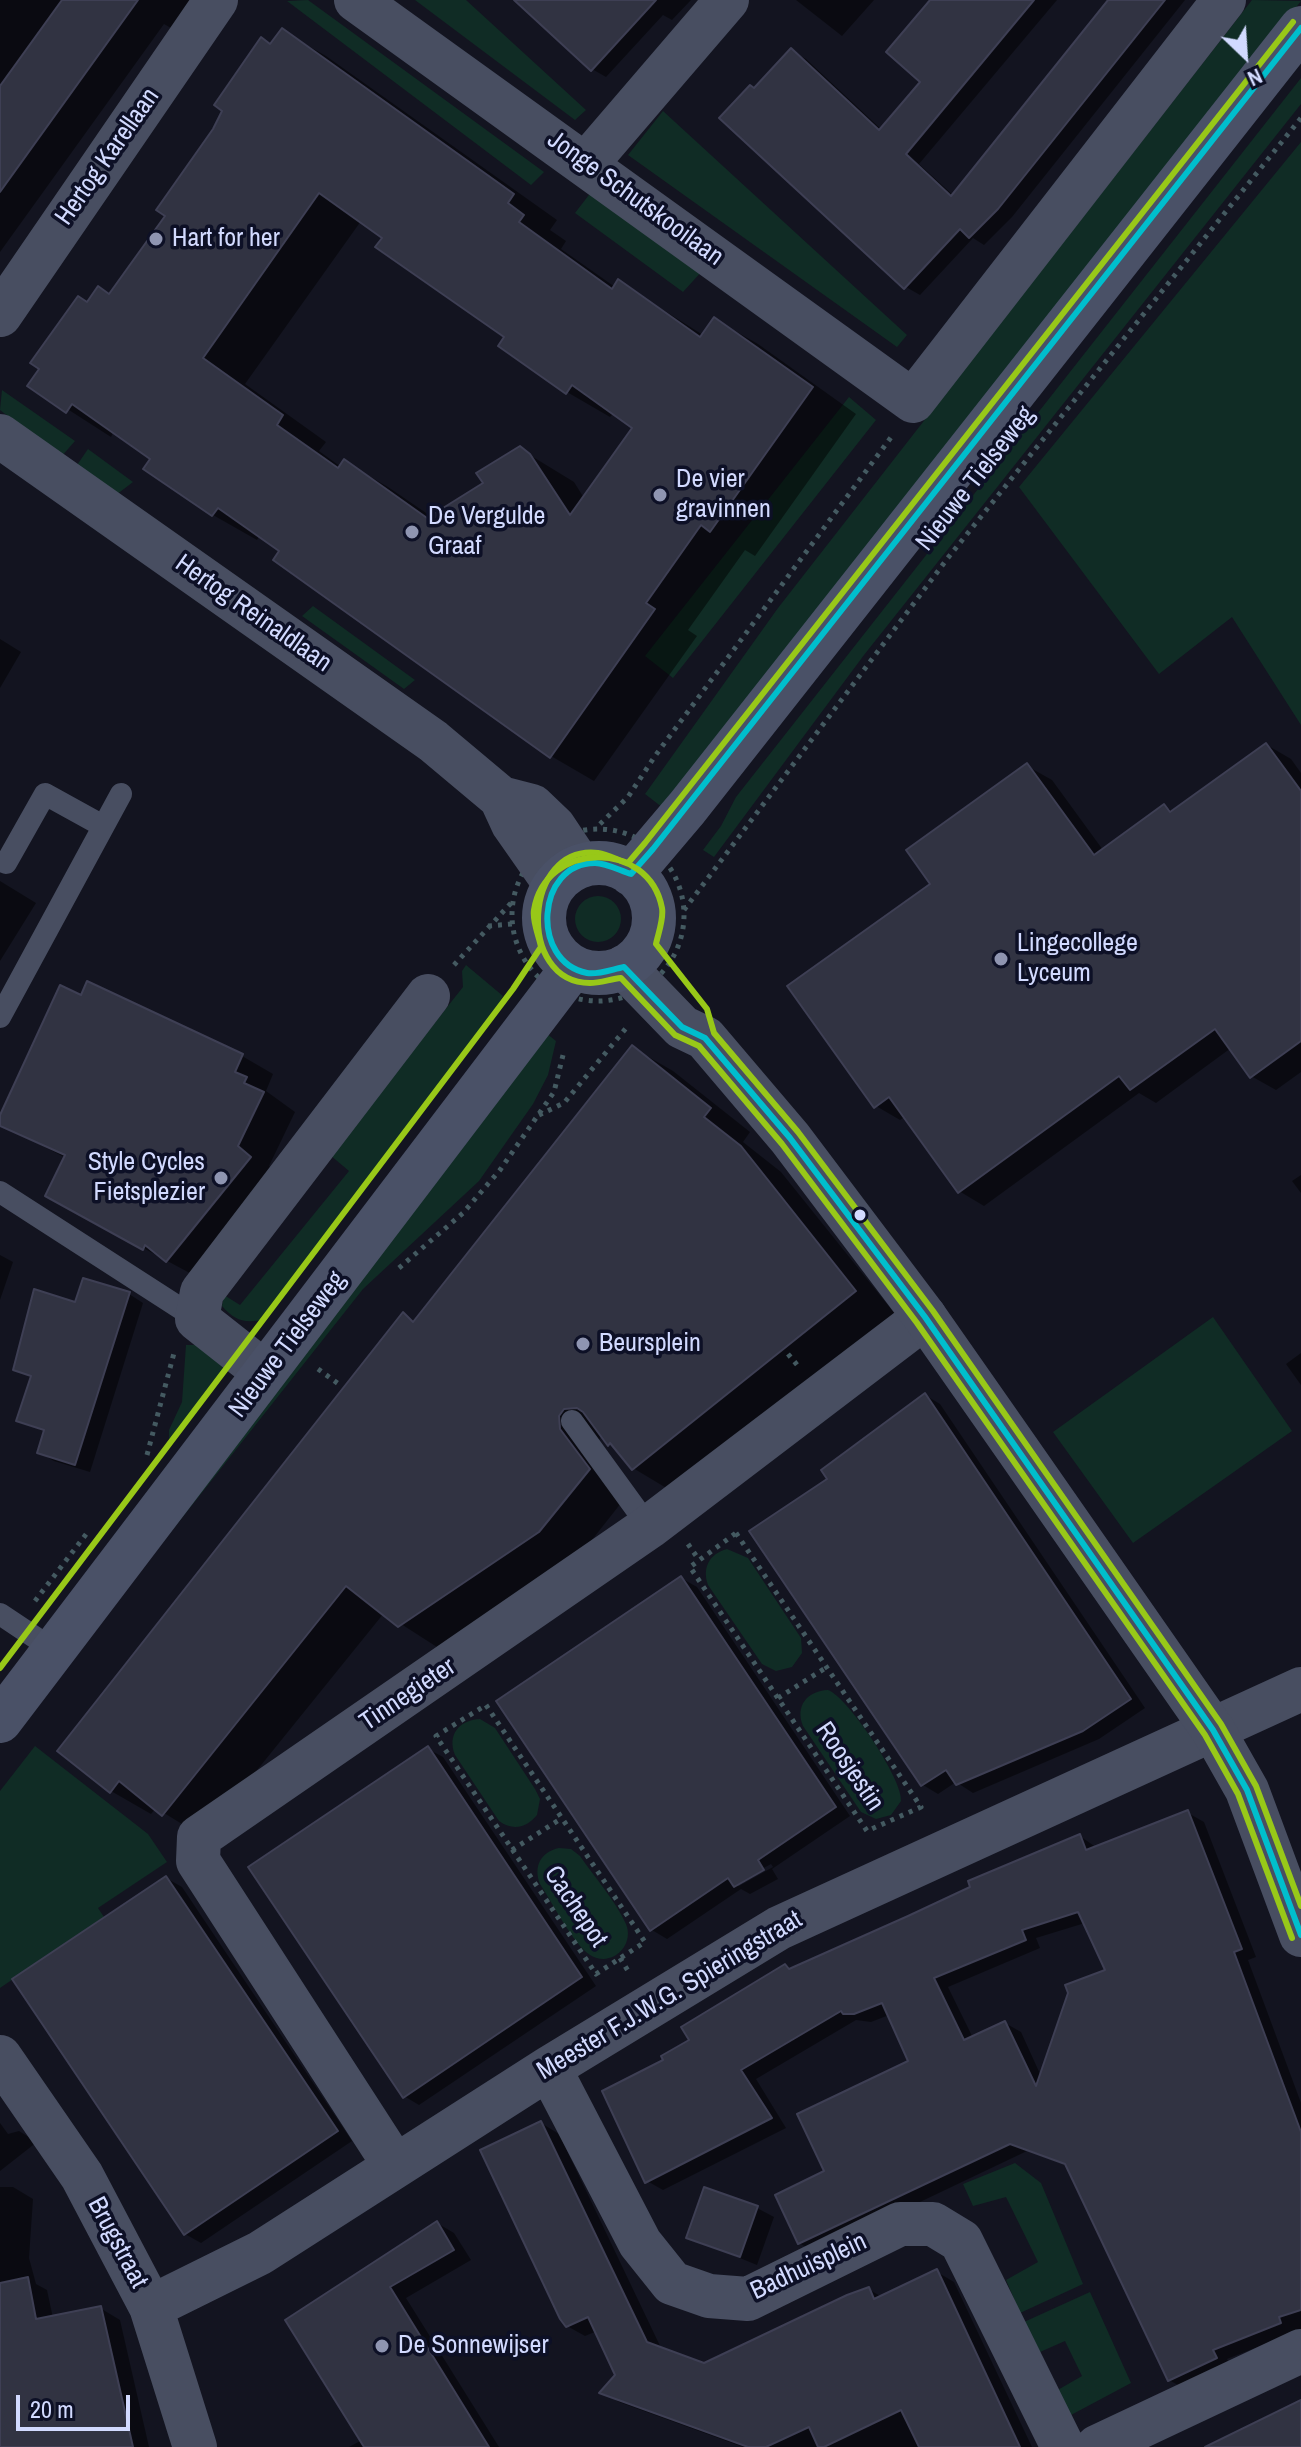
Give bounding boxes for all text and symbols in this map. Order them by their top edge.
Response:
north arrow [1205,16,1285,96]
text: N [1243,61,1267,94]
street label: Hertog Karellaan [49,83,167,231]
street label: Jonge Schutskooilaan [541,125,729,273]
place label: Hart for her [172,223,280,255]
marker: Hart for her [147,230,165,248]
street label: Nieuwe Tielseweg [910,400,1042,558]
place label: De vier gravinnen [676,464,771,526]
marker: De vier gravinnen [651,486,669,504]
place label: De Vergulde Graaf [428,501,545,562]
marker: De Vergulde Graaf [403,523,421,541]
street label: Hertog Reinaldlaan [169,549,337,679]
place label: Lingecollege Lyceum [1017,928,1138,990]
marker: Lingecollege Lyceum [992,950,1010,968]
place label: Style Cycles Fietsplezier [88,1147,205,1208]
marker: Style Cycles Fietsplezier [212,1169,230,1187]
unlabelled marker [852,1207,868,1223]
street label: Nieuwe Tielseweg [223,1266,353,1424]
place label: Beursplein [599,1328,701,1360]
marker: Beursplein [574,1335,592,1353]
street label: Tinnegieter [354,1652,462,1738]
street label: Roosjestin [808,1717,890,1817]
street label: Cachepot [537,1860,613,1954]
street label: Meester F.J.W.G. Spieringstraat [532,1905,808,2087]
street label: Brugstraat [80,2192,154,2294]
street label: Badhuisplein [746,2227,872,2307]
place label: De Sonnewijser [398,2330,548,2362]
marker: De Sonnewijser [373,2337,391,2355]
scale bar [20,2379,134,2429]
text: 20 m [30,2393,74,2425]

